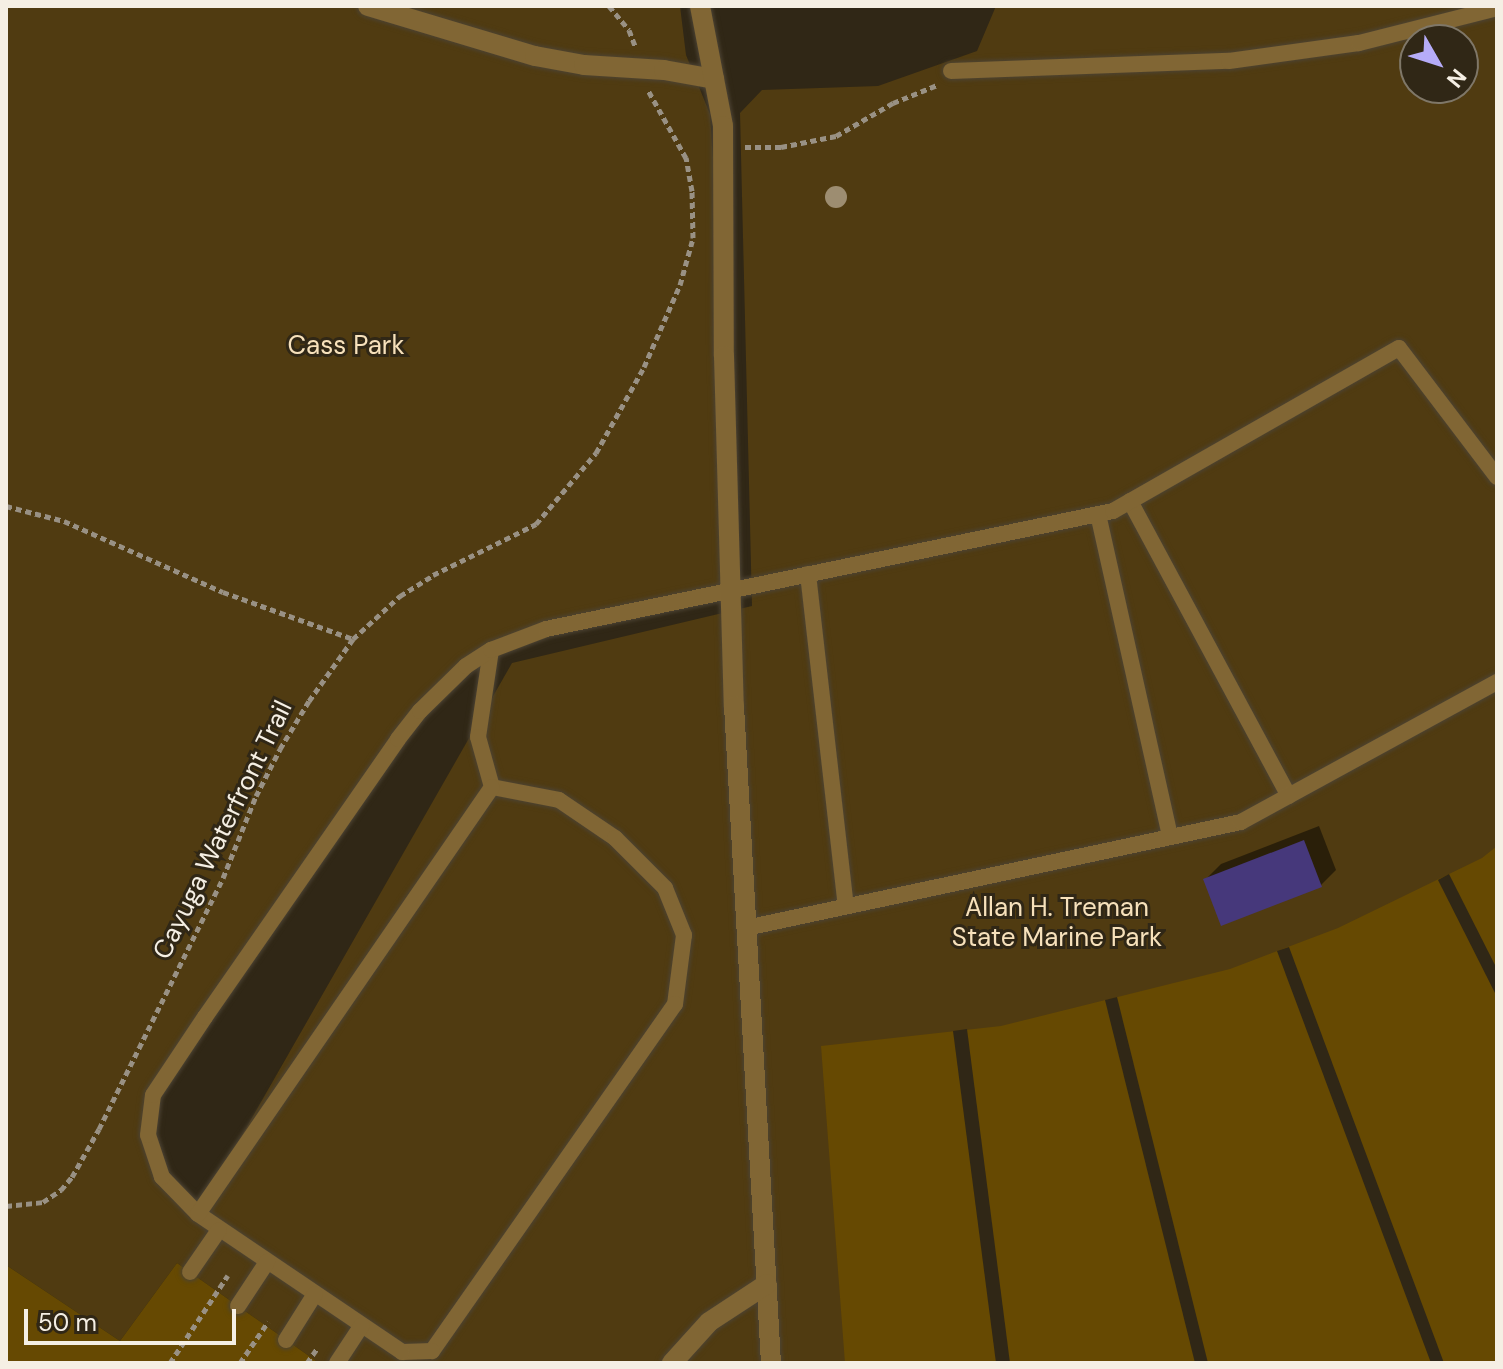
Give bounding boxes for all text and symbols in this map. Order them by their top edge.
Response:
north arrow [1399,24,1479,104]
text: N [1440,63,1473,94]
park label: Cass Park [287,330,405,362]
street label: Cayuga Waterfront Trail [147,696,299,964]
park label: Allan H. Treman State Marine Park [952,892,1162,954]
scale bar [28,1293,240,1343]
text: 50 m [38,1307,97,1338]

